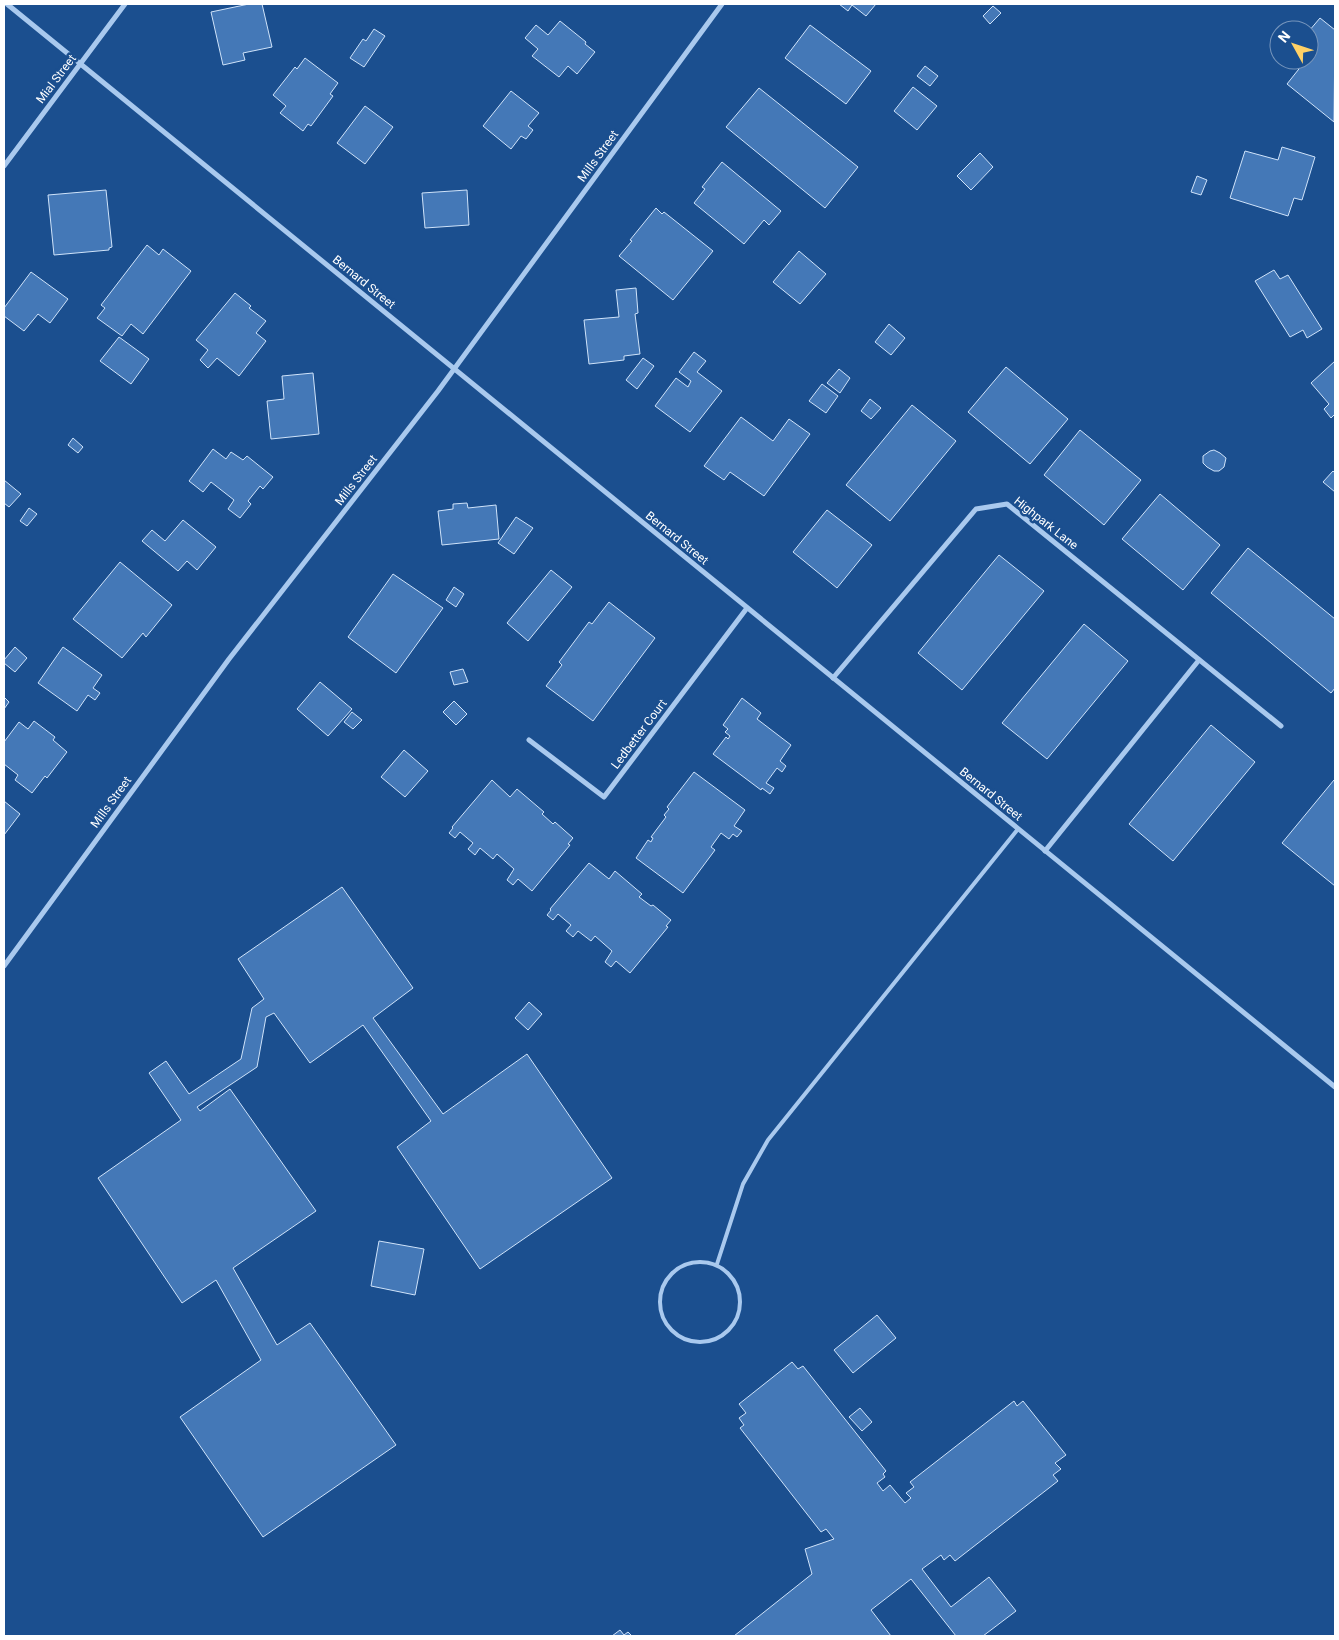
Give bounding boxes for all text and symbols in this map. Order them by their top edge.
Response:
north arrow [1269,20,1319,70]
text: N [1275,28,1293,46]
street label: Mial Street [33,52,79,106]
street label: Mills Street [575,128,621,184]
street label: Bernard Street [330,253,398,312]
street label: Mills Street [332,452,380,508]
street label: Highpark Lane [1011,494,1081,552]
street label: Bernard Street [643,509,711,568]
street label: Ledbetter Court [608,696,670,772]
street label: Bernard Street [957,765,1025,824]
street label: Mills Street [88,774,134,830]

